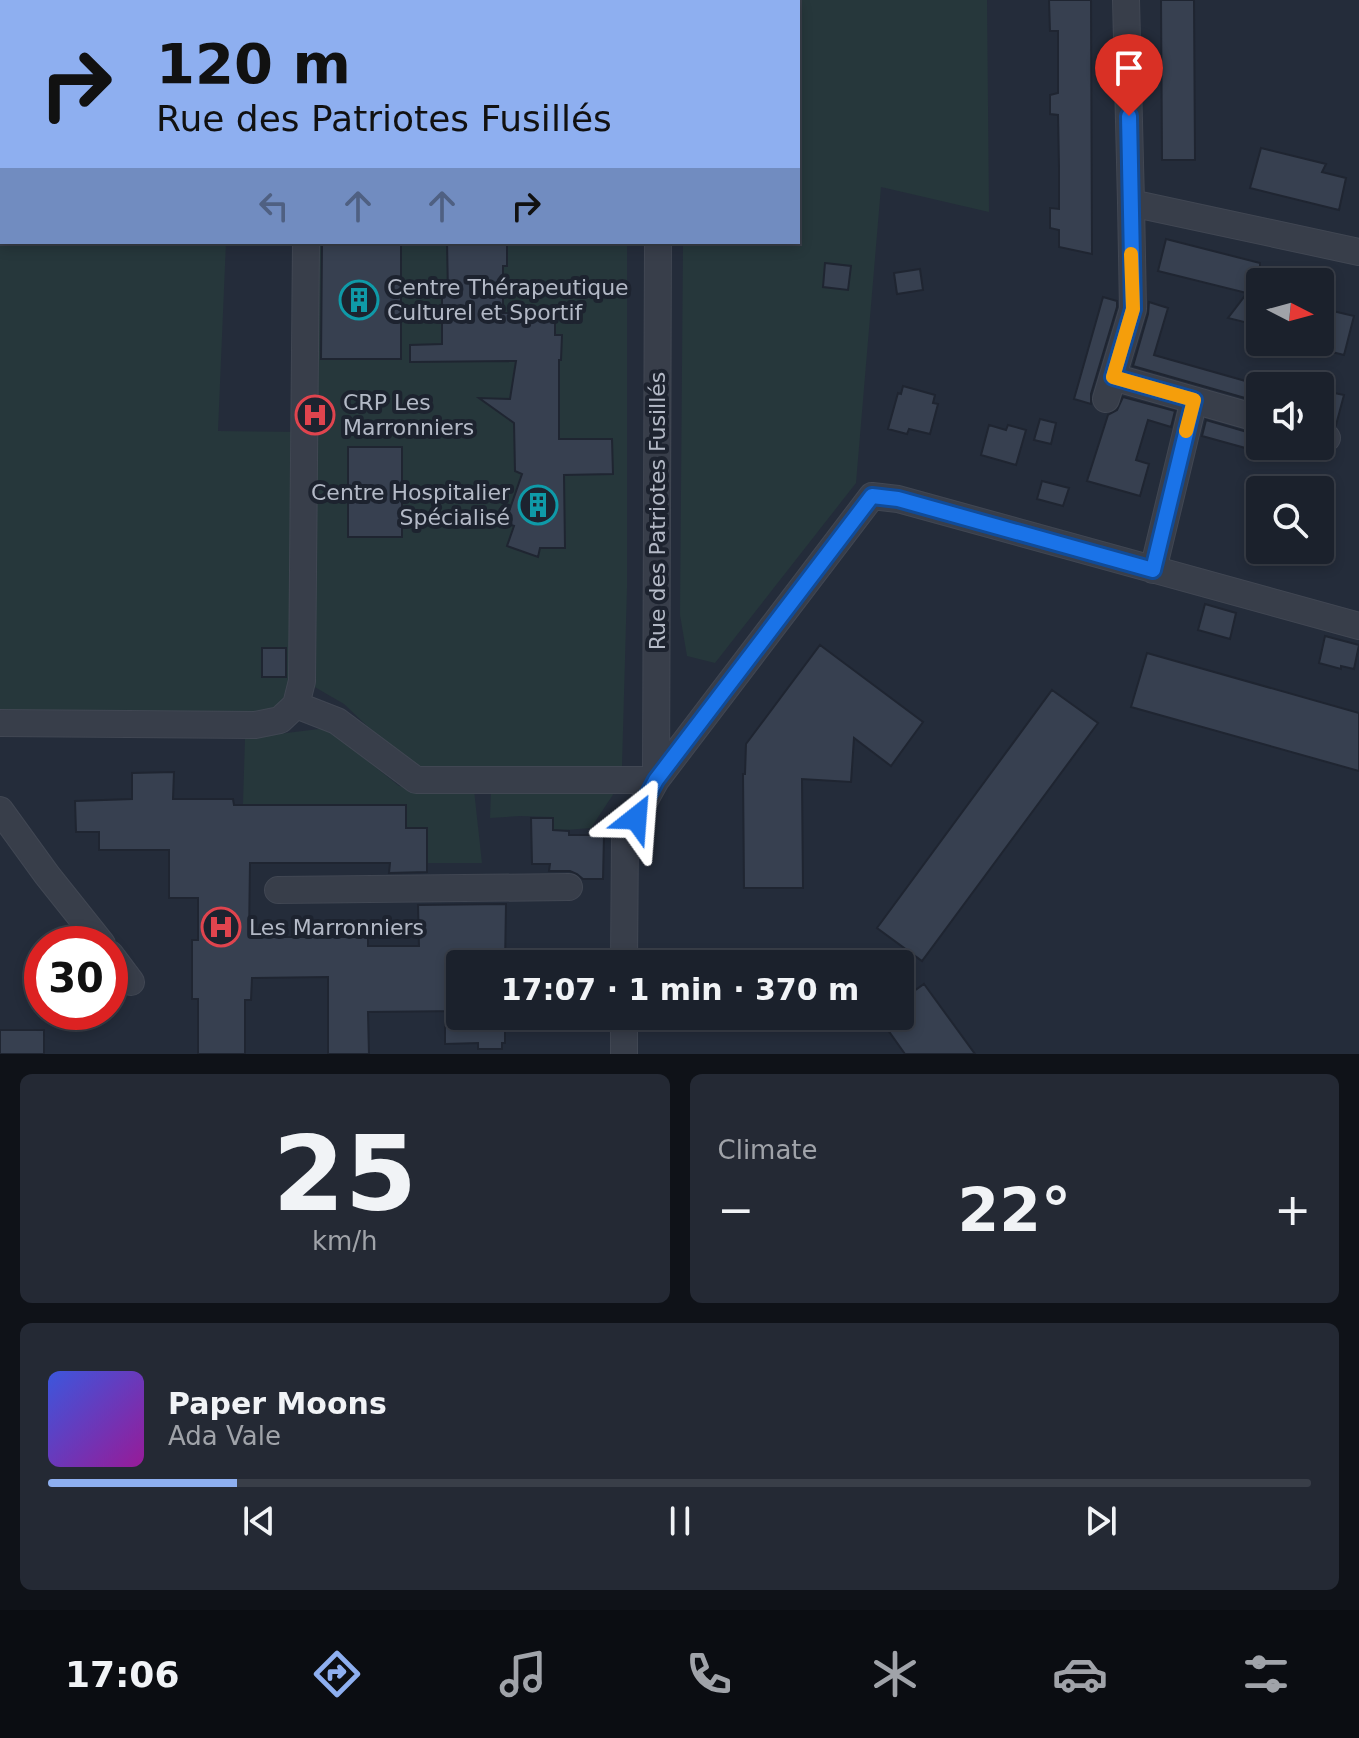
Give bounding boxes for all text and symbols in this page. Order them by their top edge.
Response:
text: 120 m [156,31,351,96]
icon: right [24,32,128,136]
pin [1095,34,1163,116]
icon: arrive [1107,46,1151,90]
text: Rue des Patriotes Fusillés [156,98,612,139]
icon: left [252,184,296,228]
icon: ahead [336,184,380,228]
icon: ahead [420,184,464,228]
icon: right [504,184,548,228]
north arrow [1246,268,1334,356]
map controls [1246,268,1334,564]
place label: Centre Thérapeutique Culturel et Sportif [387,275,629,325]
building icon: Centre Thérapeutique Culturel et Sportif [338,279,380,321]
street label: Rue des Patriotes Fusillés [645,372,670,650]
button: sound [1246,372,1334,460]
place label: CRP Les Marronniers [343,390,474,440]
hospital icon: CRP Les Marronniers [294,394,336,436]
button: search [1246,476,1334,564]
place label: Centre Hospitalier Spécialisé [311,480,511,530]
building icon: Centre Hospitalier Spécialisé [517,484,559,526]
position arrow [594,776,678,860]
hospital icon: Les Marronniers [200,906,242,948]
place label: Les Marronniers [249,915,424,940]
speed limit sign: 30 [24,926,128,1030]
text: 17:07 · 1 min · 370 m [501,972,859,1007]
text: 25 [272,1113,417,1235]
text: Climate [718,1135,818,1165]
text: 22° [958,1175,1071,1245]
text: − [718,1184,754,1235]
text: + [1274,1184,1311,1235]
text: km/h [312,1226,378,1256]
text: Paper Moons [168,1386,387,1421]
text: Ada Vale [168,1421,281,1451]
icon: previous [237,1499,281,1543]
icon: pause [658,1499,702,1543]
icon: next [1079,1499,1123,1543]
icon: directions [309,1646,365,1702]
icon: music [495,1646,551,1702]
icon: phone [681,1646,737,1702]
icon: climate [867,1646,923,1702]
icon: car [1052,1646,1108,1702]
icon: filters [1238,1646,1294,1702]
text: 17:06 [65,1654,179,1695]

